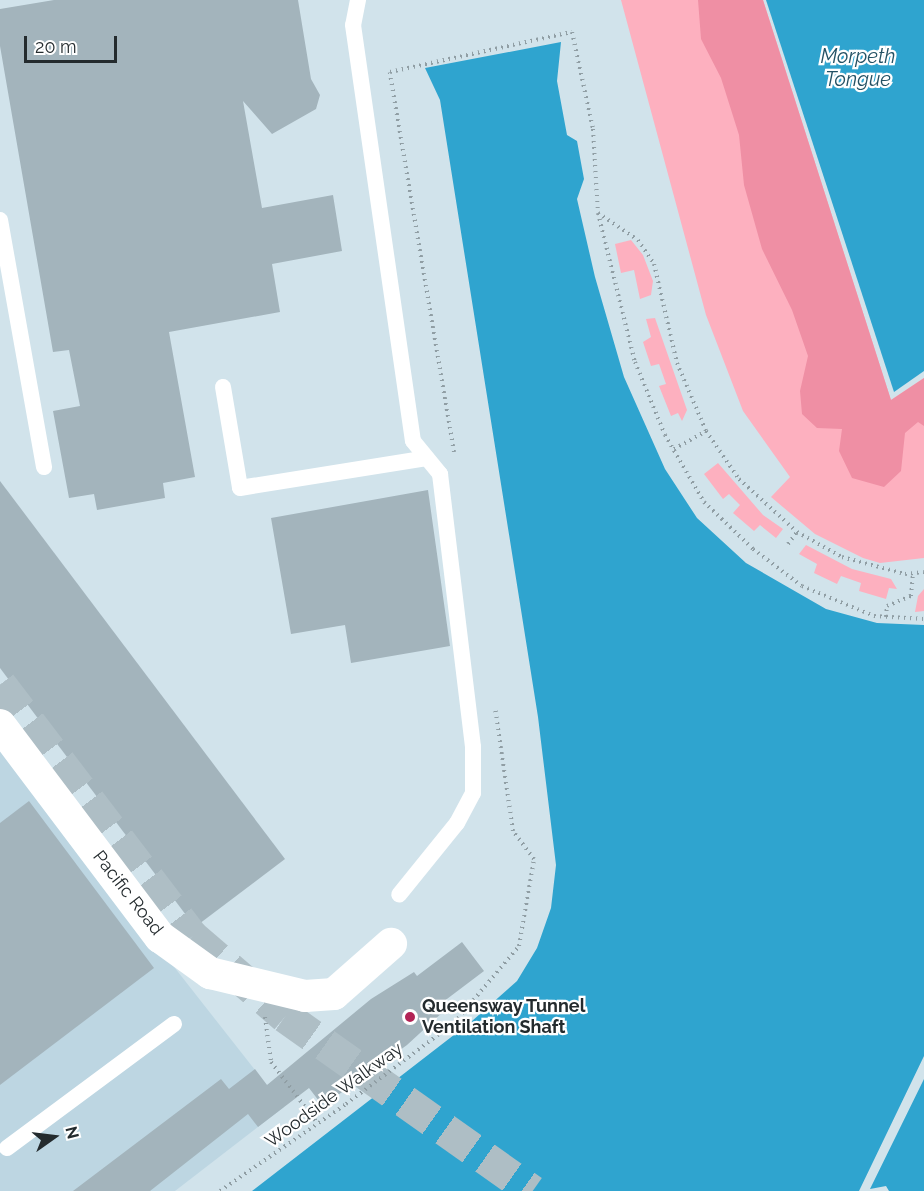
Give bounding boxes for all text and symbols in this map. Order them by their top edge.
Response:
scale bar [27,24,120,62]
text: 20 m [35,36,77,57]
water label: Morpeth Tongue [820,45,896,92]
street label: Pacific Road [88,846,168,940]
place label: Queensway Tunnel Ventilation Shaft [422,996,586,1038]
marker: Queensway Tunnel Ventilation Shaft [403,1010,417,1024]
street label: Woodside Walkway [261,1038,407,1152]
north arrow [24,1107,84,1167]
text: N [61,1124,83,1141]

